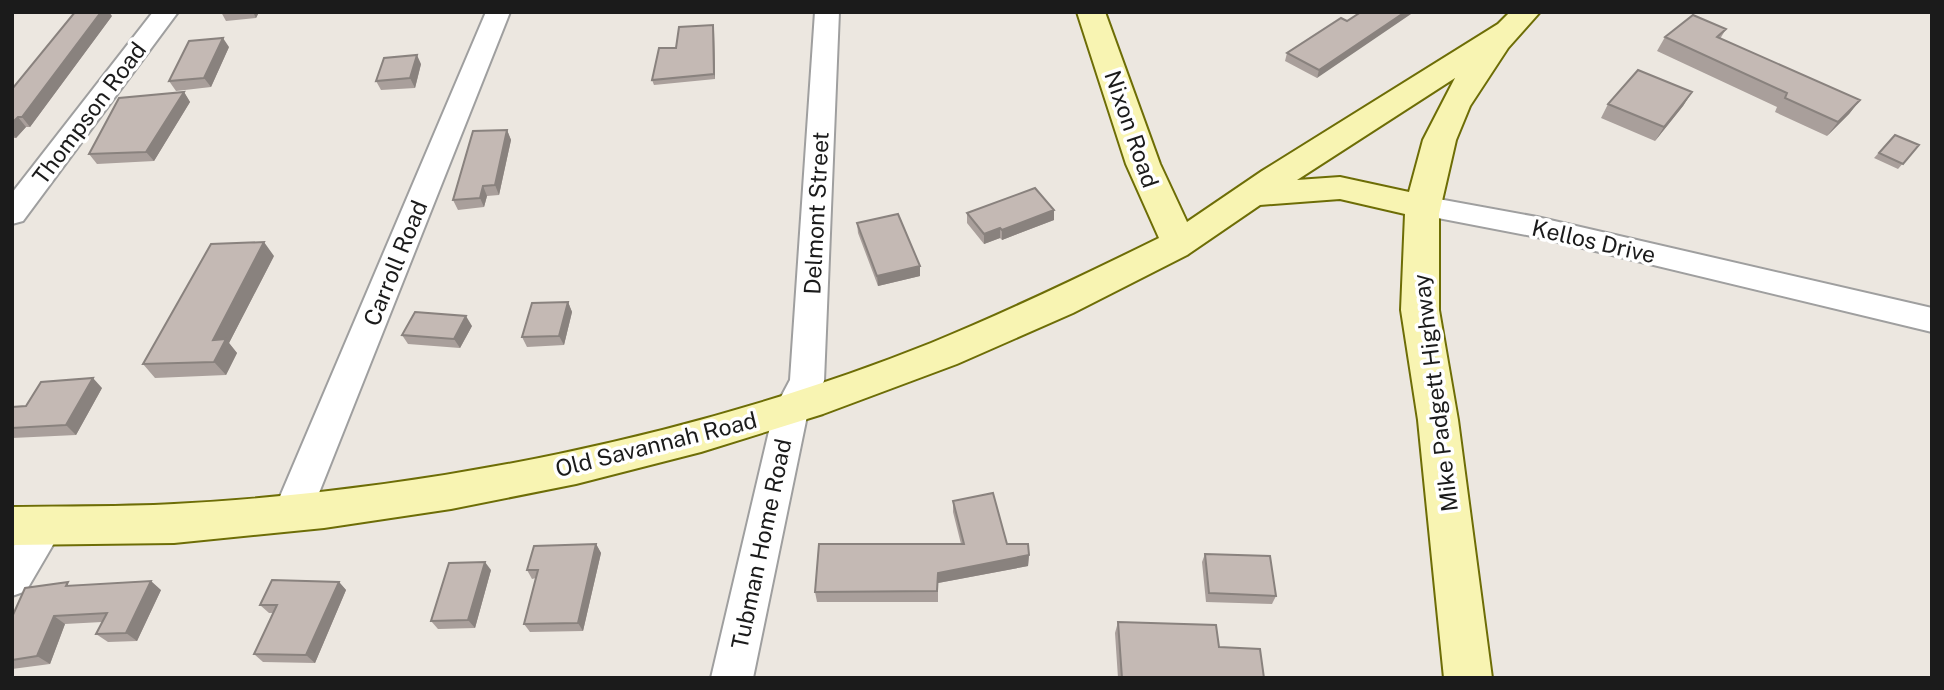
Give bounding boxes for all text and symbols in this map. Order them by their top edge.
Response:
street label: Thompson Road [27,36,151,190]
street label: Nixon Road [1099,67,1165,191]
street label: Delmont Street [798,131,834,295]
street label: Carroll Road [358,196,432,330]
street label: Kellos Drive [1529,214,1659,268]
street label: Mike Padgett Highway [1407,273,1463,513]
street label: Old Savannah Road [552,406,760,482]
street label: Tubman Home Road [726,436,796,652]

